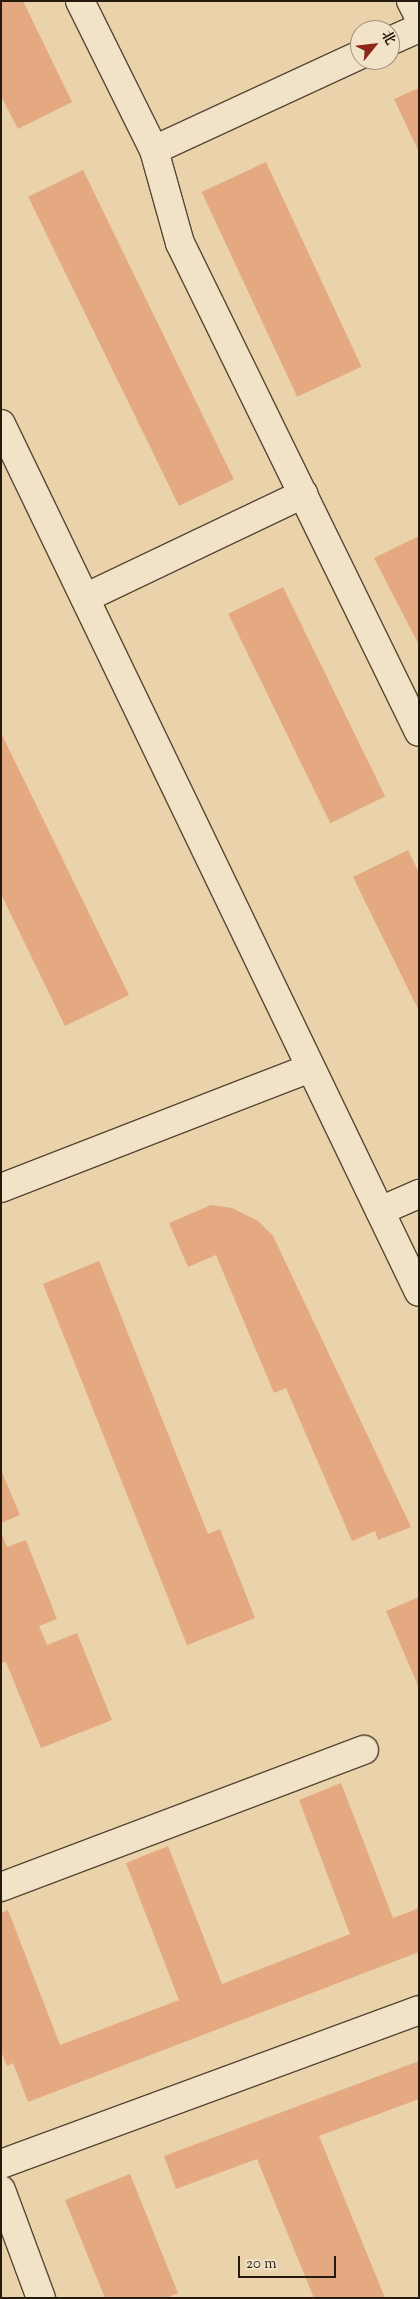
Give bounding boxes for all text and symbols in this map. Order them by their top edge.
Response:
north arrow [350,20,400,70]
text: 北 [375,27,399,49]
scale bar [240,2246,338,2278]
text: 20 m [246,2254,277,2275]

